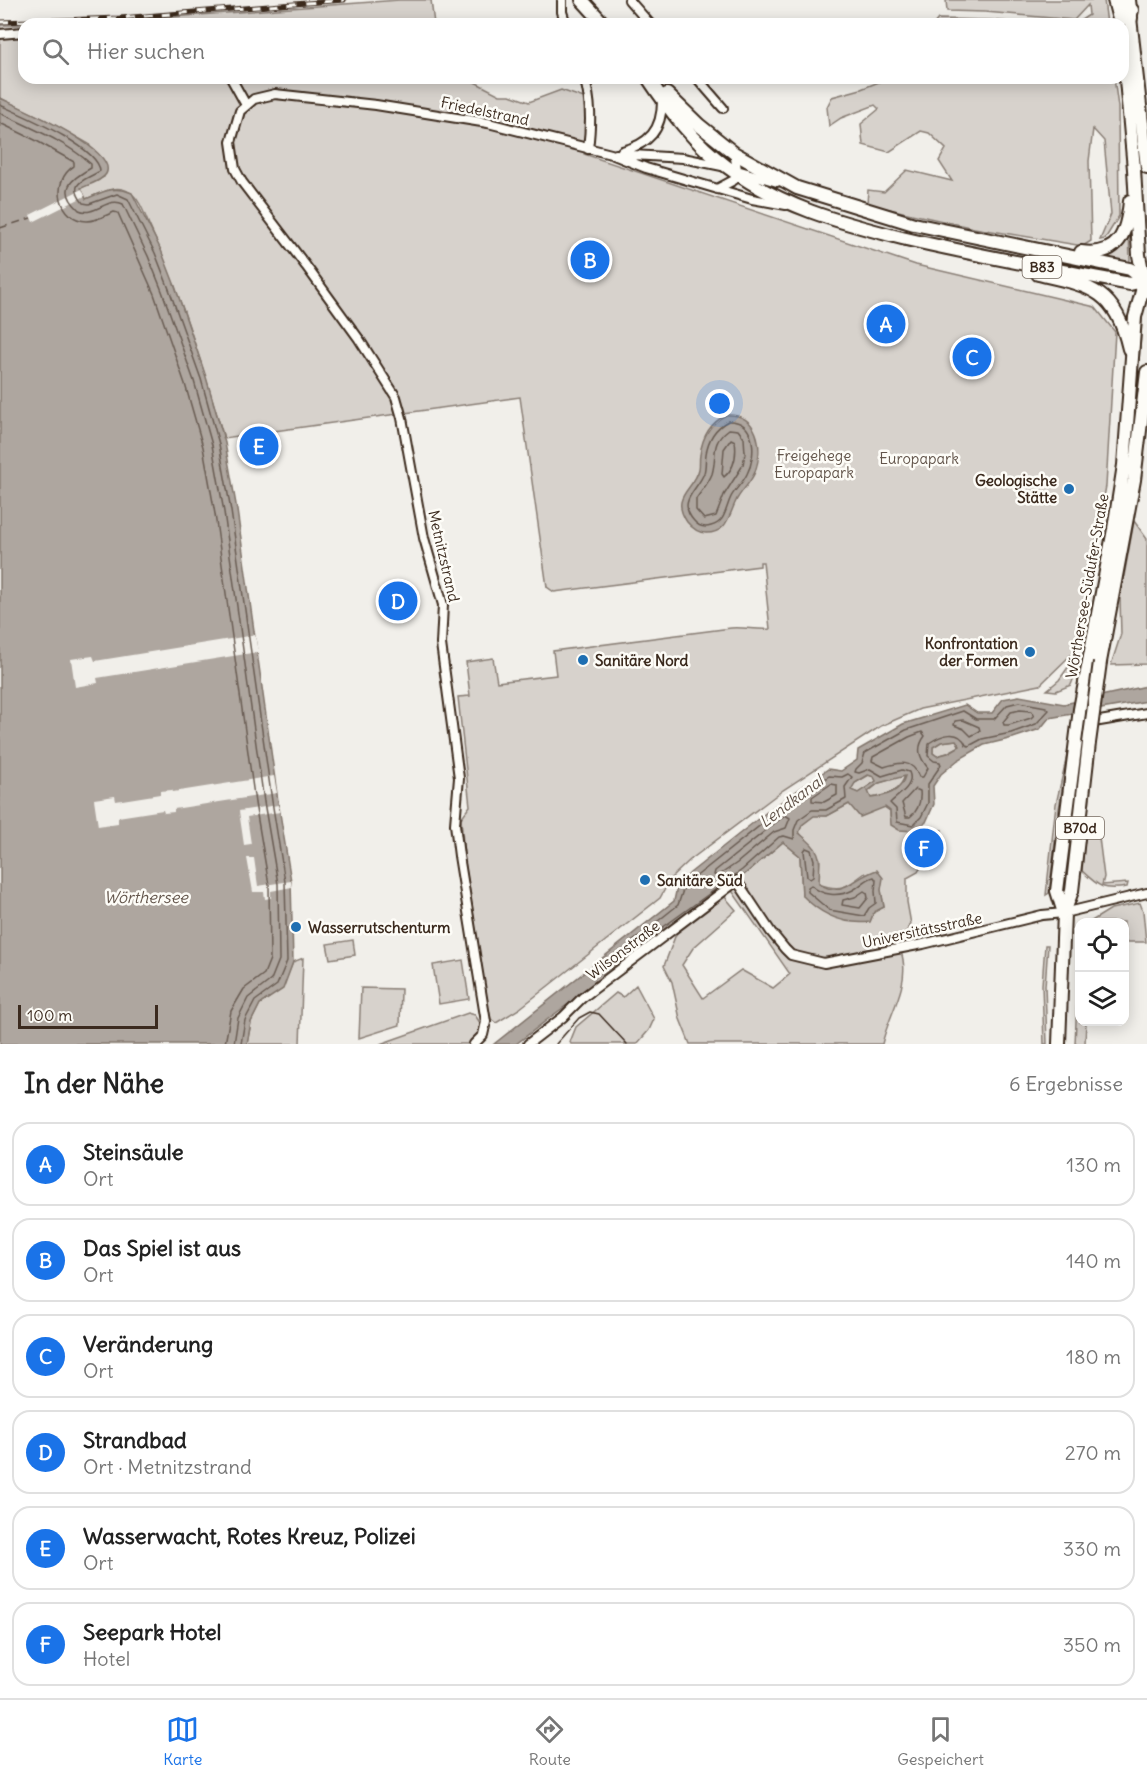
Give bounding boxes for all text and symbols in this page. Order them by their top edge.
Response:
search box [18,18,1129,84]
icon: search [39,35,72,68]
text: Hier suchen [87,37,205,65]
street label: Friedelstrand [439,92,531,130]
pin: B [570,238,610,282]
road number: B83 [1022,256,1062,278]
pin: A [866,302,906,346]
pin: C [952,334,992,380]
your location [705,389,734,418]
pin: E [240,424,278,468]
park label: Freigehege Europapark [774,446,854,482]
park label: Europapark [879,449,959,468]
place label: Geologische Stätte [975,471,1057,507]
marker: Geologische Stätte [1062,482,1076,496]
street label: Wörthersee-Südufer-Straße [1061,492,1113,680]
street label: Metnitzstrand [424,508,464,604]
pin: D [378,578,418,624]
place label: Konfrontation der Formen [925,634,1018,670]
marker: Konfrontation der Formen [1023,645,1037,659]
place label: Sanitäre Nord [595,651,689,670]
marker: Sanitäre Nord [576,653,590,667]
water label: Lendkanal [755,769,829,831]
road number: B70d [1056,817,1104,839]
pin: F [904,826,944,870]
place label: Sanitäre Süd [657,871,743,890]
marker: Sanitäre Süd [638,873,652,887]
water label: Wörthersee [104,887,189,907]
street label: Universitätsstraße [860,908,984,952]
street label: Wilsonstraße [583,916,663,984]
place label: Wasserrutschenturm [308,918,450,937]
map controls [1075,918,1129,1026]
button: locate [1075,918,1129,972]
marker: Wasserrutschenturm [289,920,303,934]
button: layers [1075,972,1129,1026]
scale bar [18,1002,158,1030]
text: 100 m [27,1005,72,1025]
text: In der Nähe [24,1067,164,1100]
text: 6 Ergebnisse [1009,1071,1123,1096]
text: Steinsäule [83,1138,184,1166]
text: A [39,1152,52,1177]
text: 130 m [1066,1152,1121,1177]
text: Ort [83,1166,113,1191]
text: Das Spiel ist aus [83,1234,241,1262]
text: B [39,1248,52,1273]
text: 140 m [1066,1248,1121,1273]
text: Ort [83,1262,113,1287]
text: Veränderung [83,1330,213,1358]
text: C [39,1344,52,1369]
text: 180 m [1066,1344,1121,1369]
text: Ort [83,1358,113,1383]
text: Strandbad [83,1426,187,1454]
text: D [38,1440,53,1465]
text: 270 m [1065,1440,1121,1465]
text: Ort · Metnitzstrand [83,1454,252,1479]
text: Wasserwacht, Rotes Kreuz, Polizei [83,1522,416,1550]
text: E [40,1536,51,1561]
text: 330 m [1063,1536,1121,1561]
text: Ort [83,1550,113,1575]
text: Seepark Hotel [83,1618,221,1646]
text: F [40,1632,51,1657]
text: 350 m [1063,1632,1121,1657]
text: Hotel [83,1646,130,1671]
tab: Karte [163,1713,202,1769]
tab: Route [529,1713,571,1769]
tab: Gespeichert [897,1713,984,1769]

